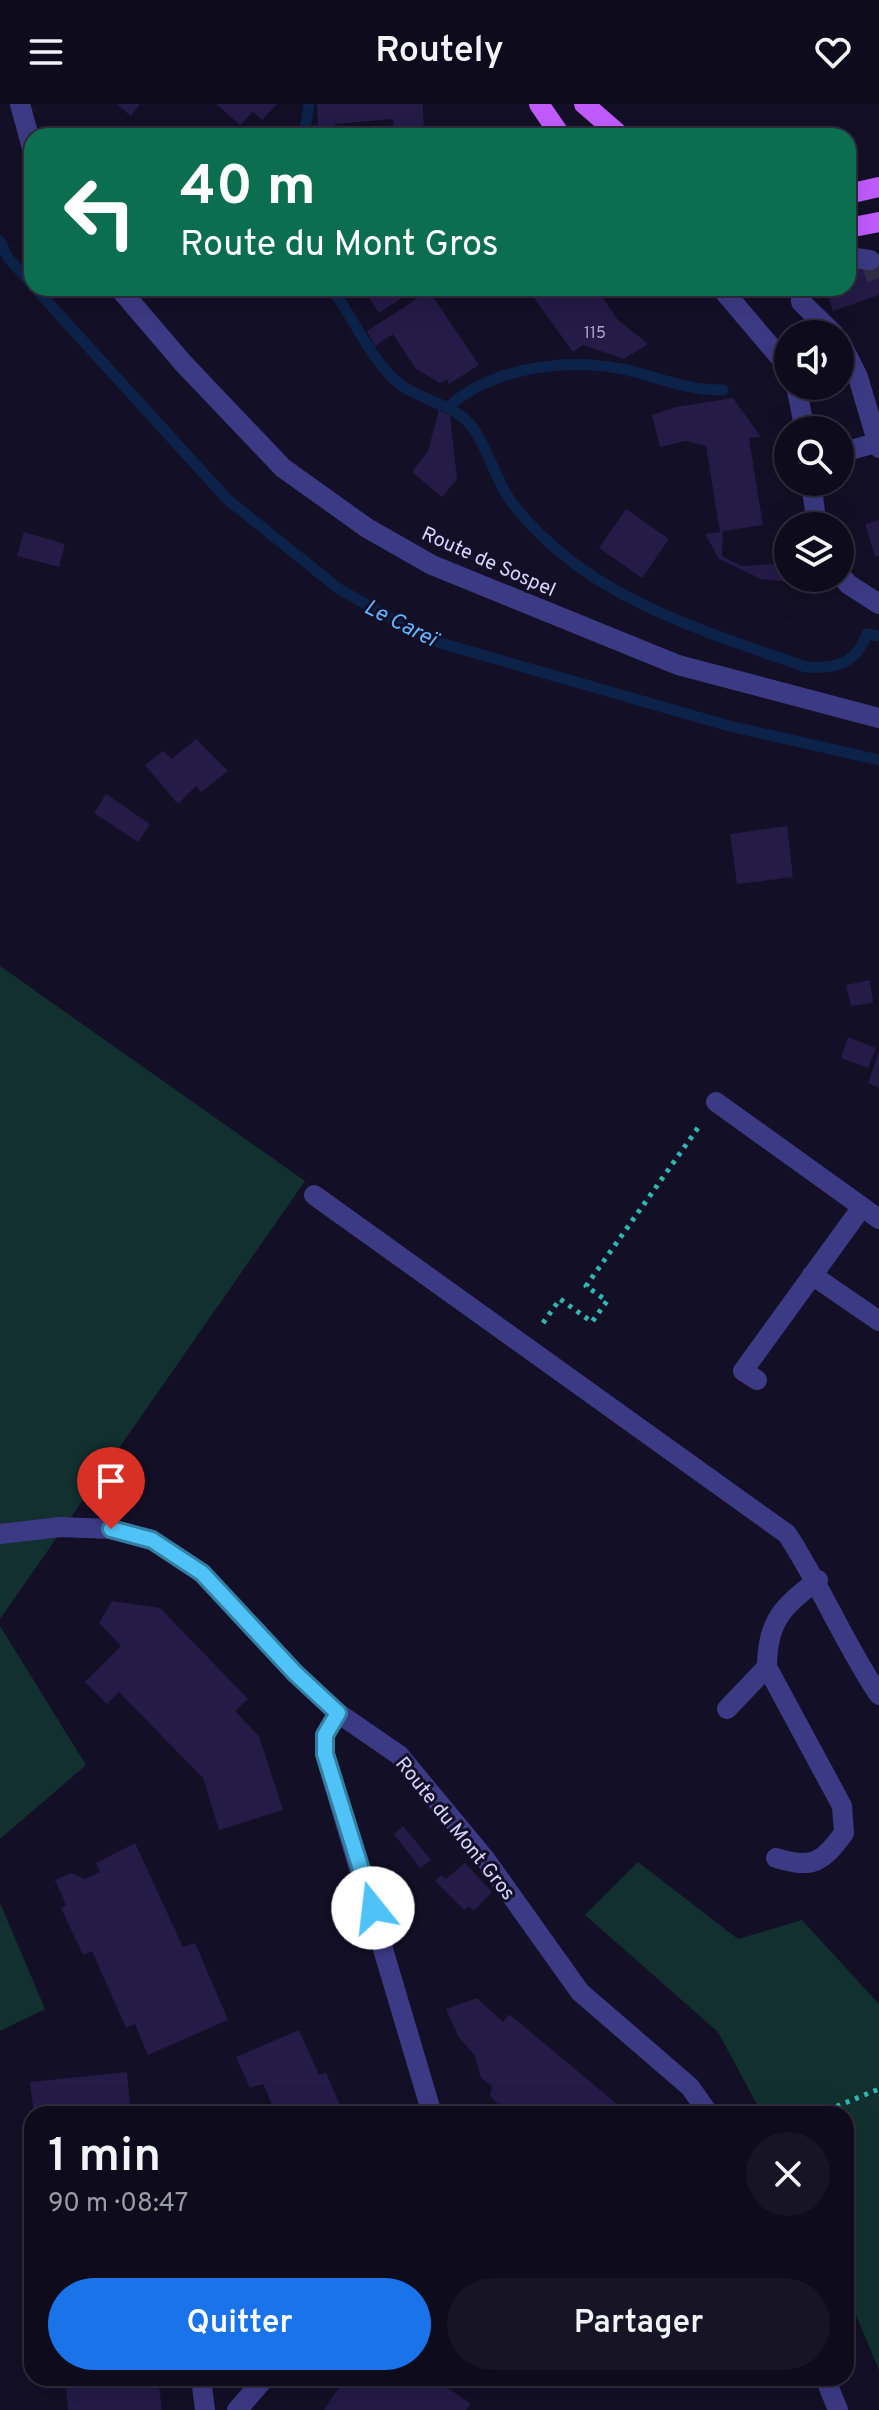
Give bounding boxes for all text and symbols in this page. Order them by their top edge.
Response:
text: Routely [375,29,504,75]
icon: menu [24,30,68,74]
icon: heart [811,30,855,74]
text: 40 m [180,154,316,224]
icon: left [48,160,152,264]
text: Route du Mont Gros [180,223,499,269]
map controls [774,320,854,592]
button: sound [774,320,854,400]
house number: 115 [584,324,606,344]
button: search [774,416,854,496]
button: layers [774,512,854,592]
street label: Route de Sospel [417,522,559,604]
water label: Le Careï [359,595,444,656]
pin [77,1447,145,1529]
icon: arrive [89,1459,133,1503]
street label: Route du Mont Gros [389,1752,520,1906]
position arrow [331,1866,415,1950]
text: 1 min [48,2128,161,2188]
button: close [746,2132,830,2216]
text: 90 m · 08:47 [48,2188,188,2221]
button: Quitter [48,2278,431,2370]
button: Partager [447,2278,830,2370]

